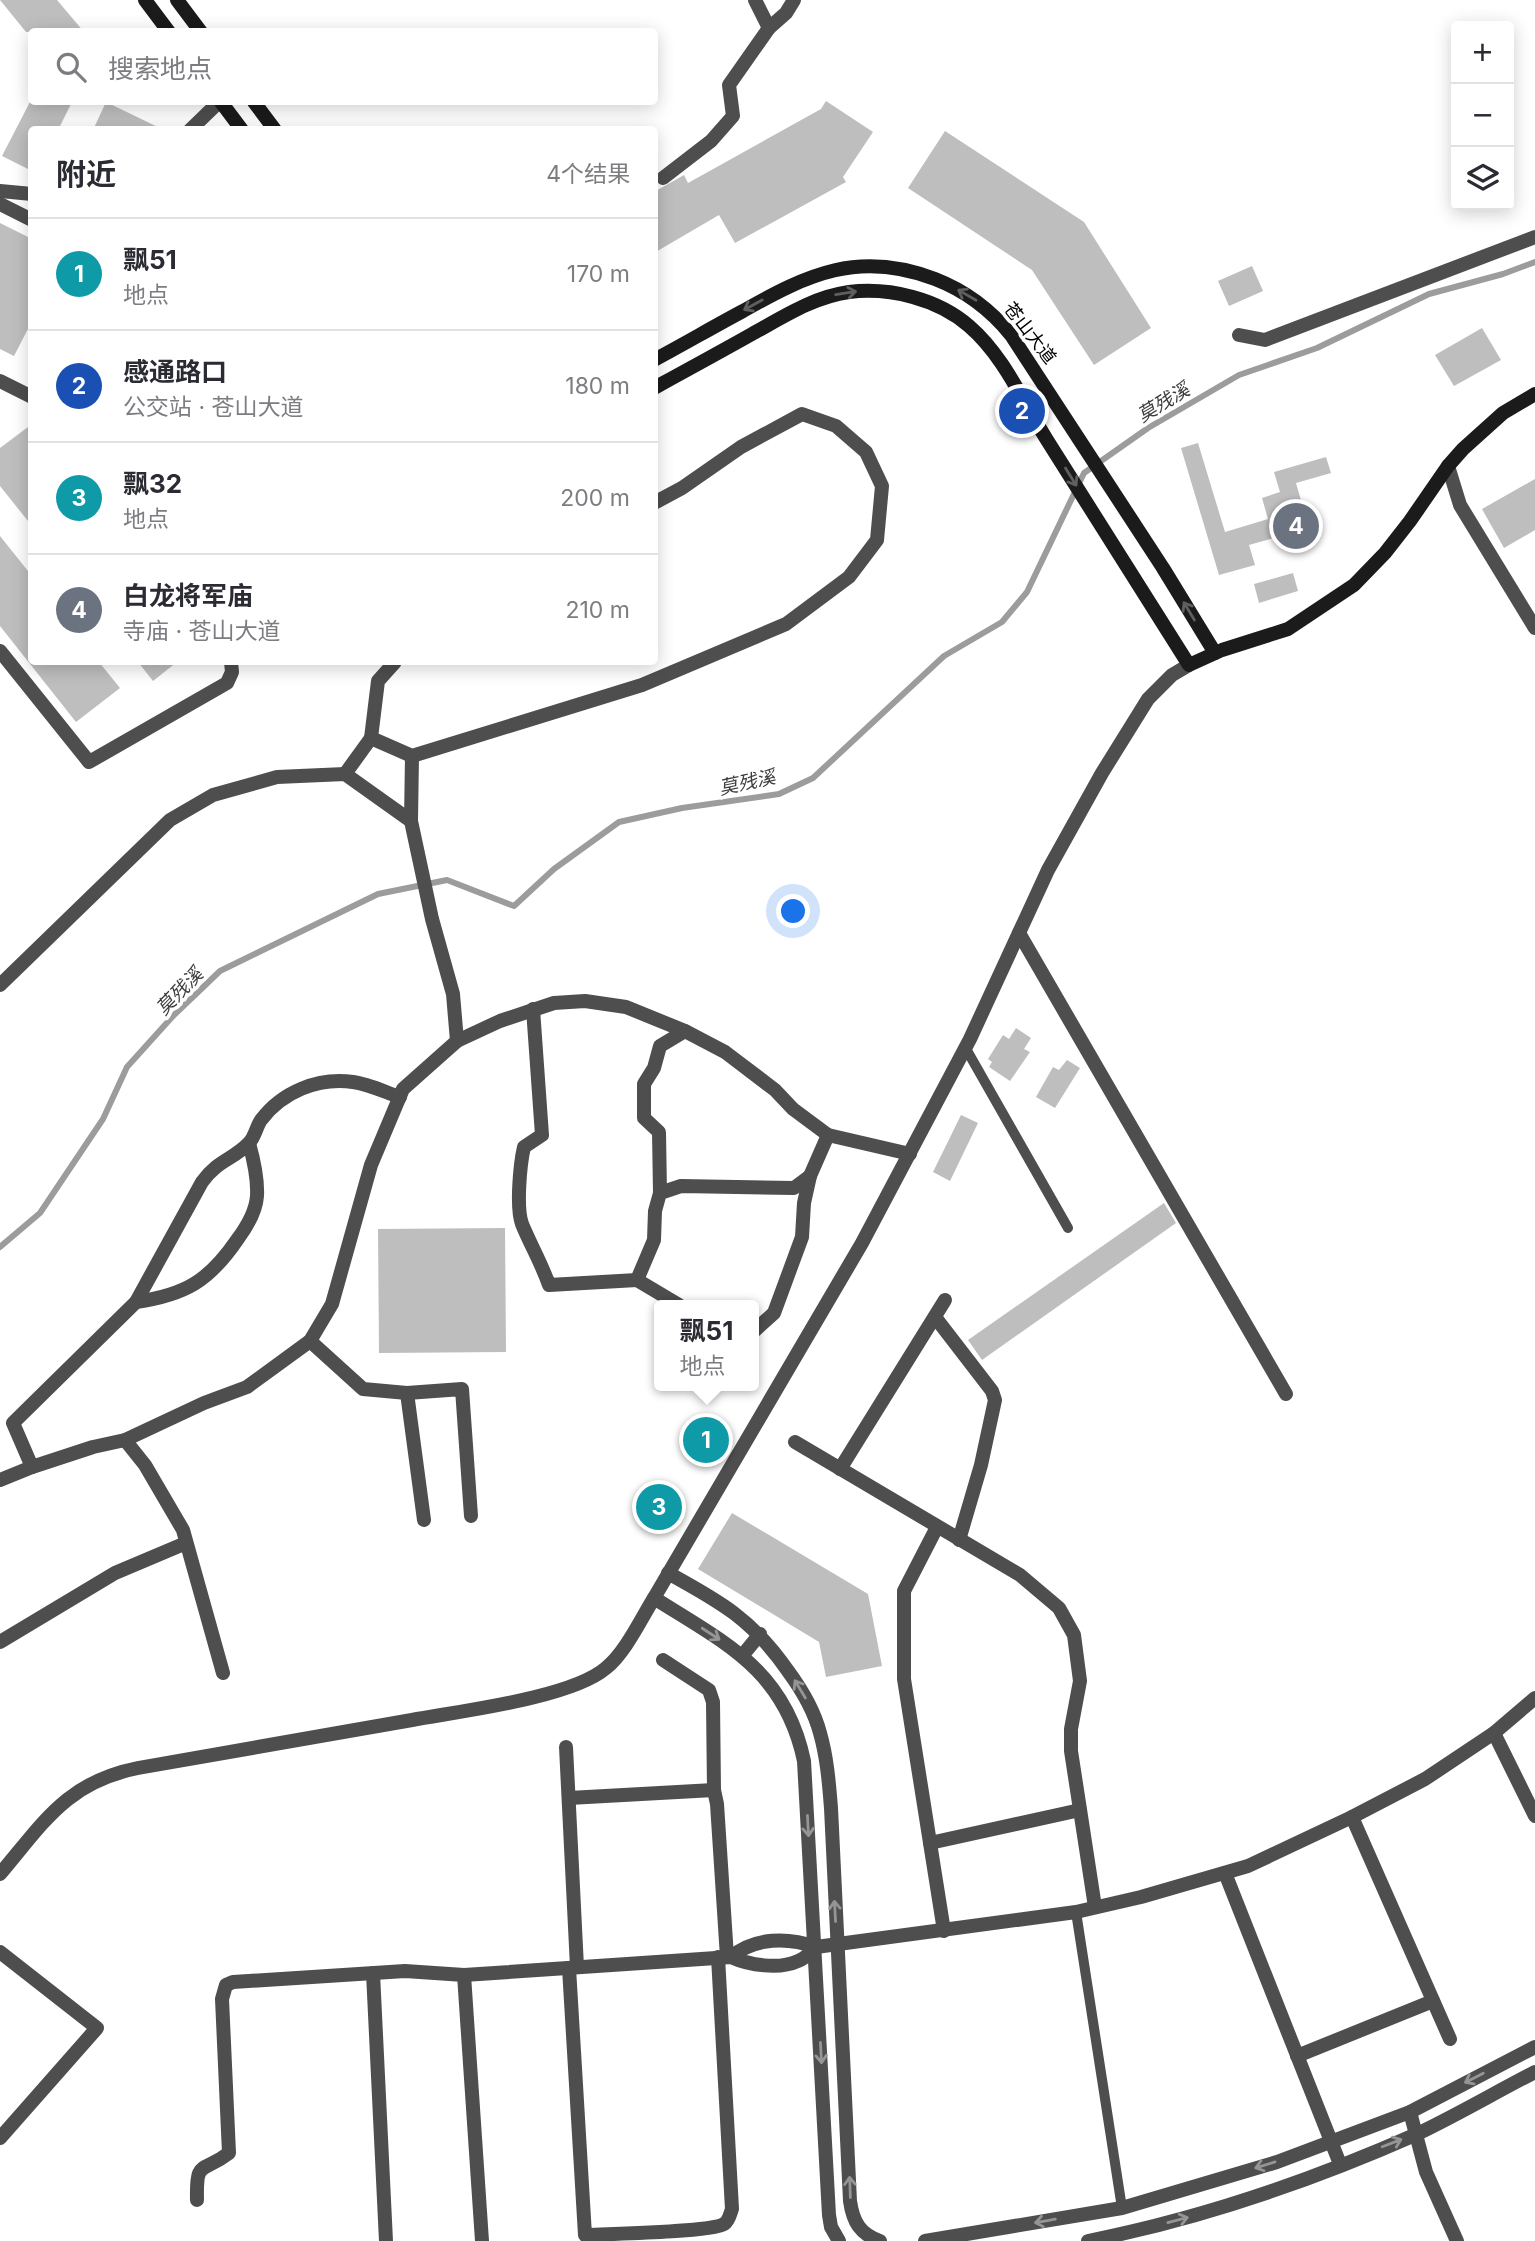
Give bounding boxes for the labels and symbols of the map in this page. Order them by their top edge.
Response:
one-way arrow [834,286,857,299]
one-way arrow [957,288,977,302]
street label: 苍山大道 [1000,298,1061,368]
one-way arrow [743,299,764,312]
water label: 莫残溪 [1133,377,1195,427]
pin: 2 [999,385,1045,437]
one-way arrow [1064,467,1078,487]
pin: 4 [1273,500,1319,552]
one-way arrow [1182,601,1196,621]
water label: 莫残溪 [717,765,779,800]
your location [776,894,810,928]
water label: 莫残溪 [151,961,209,1020]
pin: 1 [683,1414,729,1466]
pin: 3 [636,1481,682,1533]
one-way arrow [701,1627,720,1642]
one-way arrow [793,1680,807,1700]
one-way arrow [802,1814,815,1837]
one-way arrow [829,1900,842,1923]
one-way arrow [815,2041,828,2063]
one-way arrow [1465,2071,1485,2085]
one-way arrow [1381,2136,1402,2149]
one-way arrow [1254,2160,1276,2173]
one-way arrow [843,2176,856,2199]
one-way arrow [1166,2213,1189,2226]
one-way arrow [1034,2215,1057,2228]

